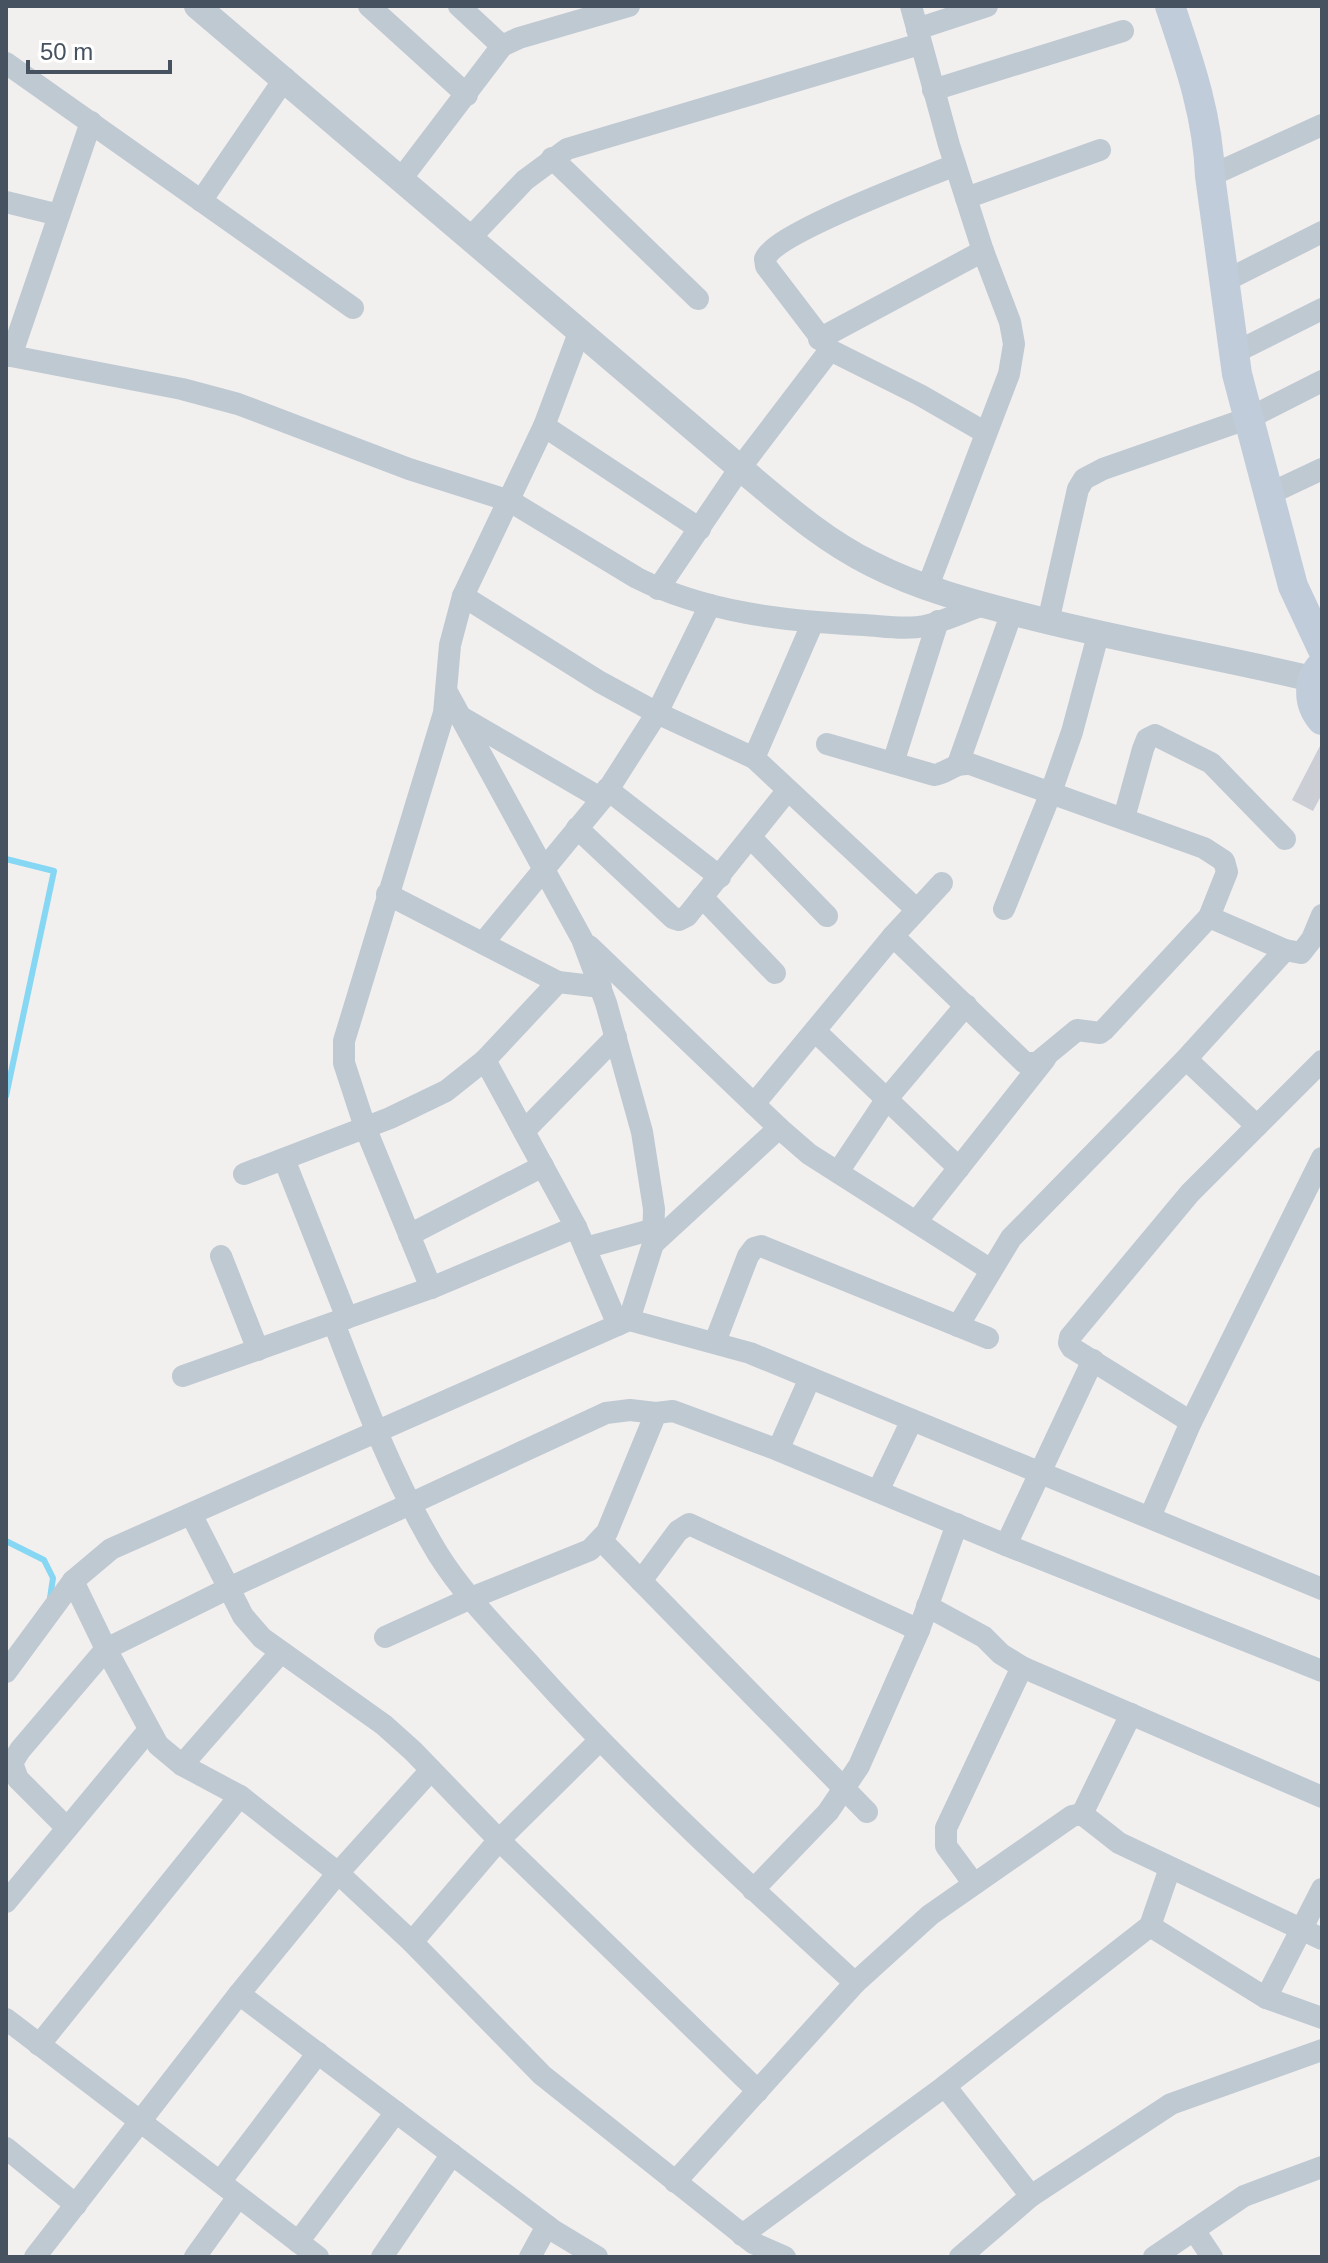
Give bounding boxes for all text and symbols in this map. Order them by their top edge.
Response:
scale bar [28,24,170,74]
text: 50 m [40,38,93,65]

